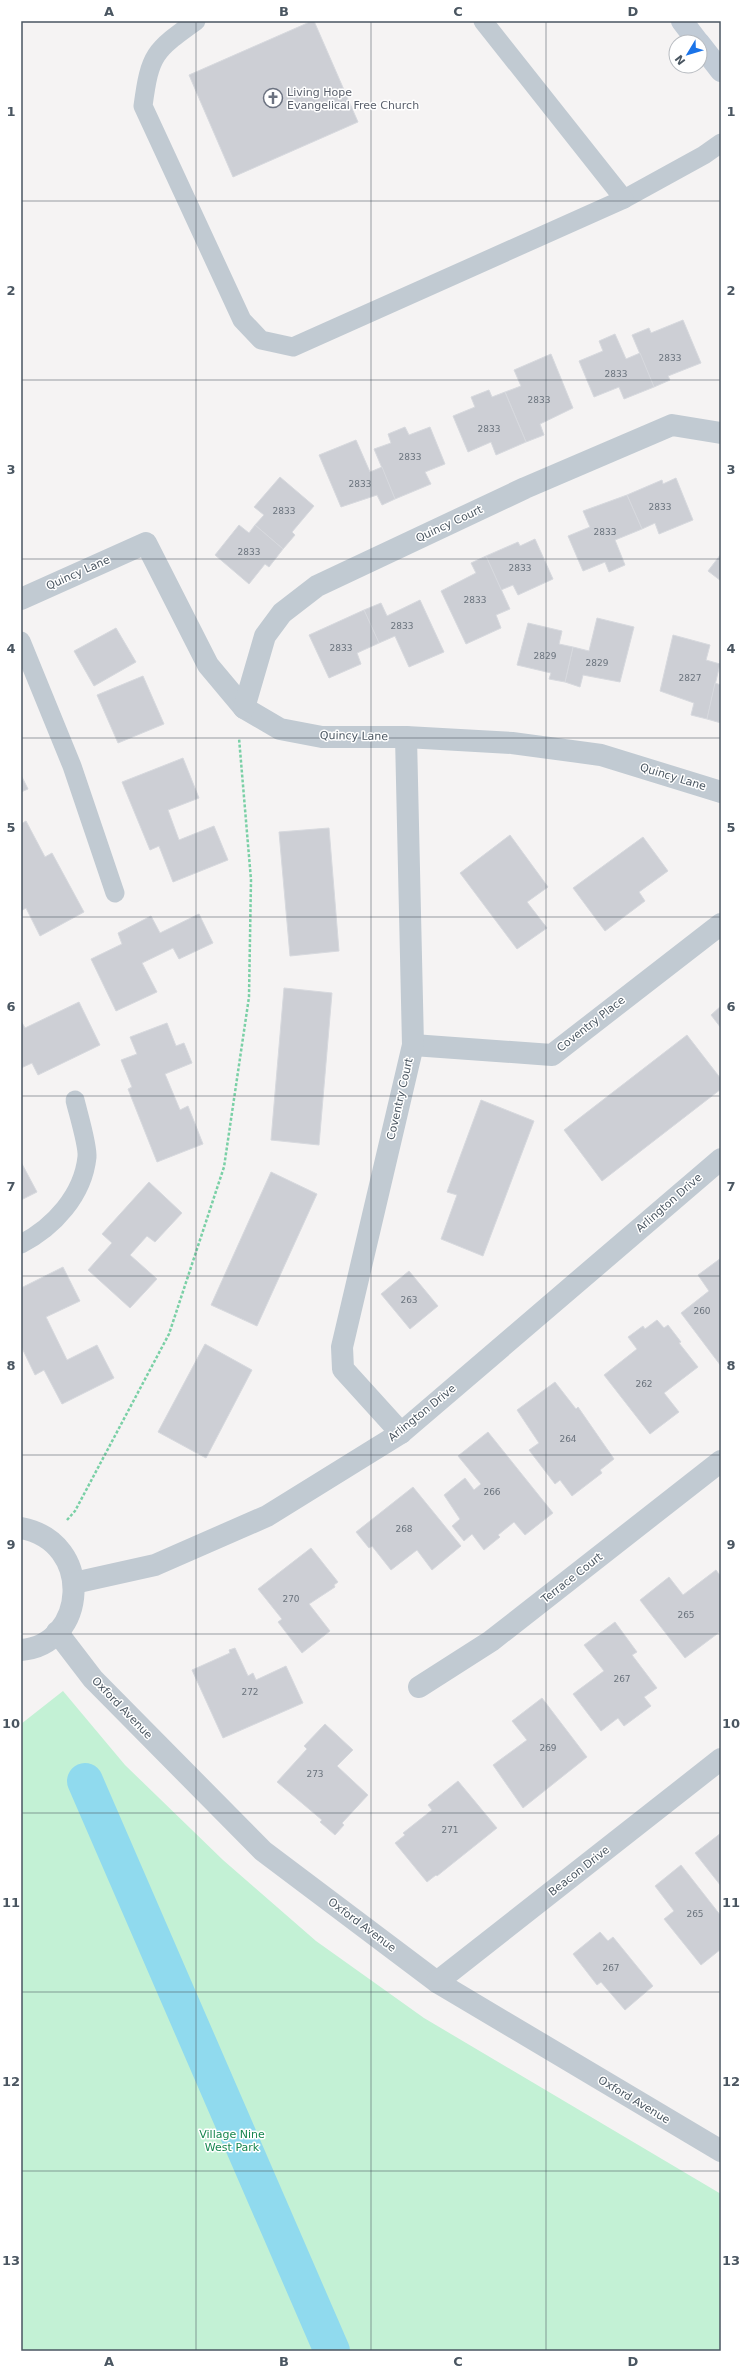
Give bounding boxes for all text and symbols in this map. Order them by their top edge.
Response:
text: A [104,4,114,19]
text: B [279,4,289,19]
text: C [453,4,463,19]
text: D [628,4,639,19]
north arrow [668,34,708,74]
text: N [673,52,688,67]
place label: Living Hope Evangelical Free Church [287,86,419,112]
church icon: Living Hope Evangelical Free Church [262,87,284,109]
text: 1 [6,104,16,119]
text: 1 [726,104,736,119]
text: 2 [6,283,16,298]
text: 2 [726,283,736,298]
house number: 2833 [659,353,681,363]
house number: 2833 [605,369,627,379]
house number: 2833 [528,395,550,405]
house number: 2833 [478,424,500,434]
house number: 2833 [399,452,421,462]
text: 3 [6,462,16,477]
text: 3 [726,462,736,477]
house number: 2833 [349,479,371,489]
house number: 2833 [649,502,671,512]
street label: Quincy Court [414,503,485,545]
house number: 2833 [273,506,295,516]
house number: 2833 [594,527,616,537]
house number: 2833 [238,547,260,557]
street label: Quincy Lane [44,553,112,593]
house number: 2833 [509,563,531,573]
house number: 2833 [464,595,486,605]
house number: 2833 [391,621,413,631]
text: 4 [6,641,16,656]
text: 4 [726,641,736,656]
house number: 2833 [330,643,352,653]
house number: 2829 [534,651,557,661]
house number: 2829 [586,658,609,668]
house number: 2827 [679,673,701,683]
street label: Quincy Lane [320,729,388,743]
street label: Quincy Lane [638,761,708,793]
text: 5 [6,820,16,835]
text: 5 [726,820,736,835]
street label: Coventry Place [554,993,628,1055]
text: 6 [6,999,16,1014]
text: 6 [726,999,736,1014]
street label: Coventry Court [384,1056,416,1141]
street label: Arlington Drive [633,1171,705,1235]
text: 7 [6,1179,16,1194]
text: 7 [726,1179,736,1194]
house number: 263 [400,1295,418,1305]
house number: 260 [693,1306,711,1316]
text: 8 [6,1358,16,1373]
text: 8 [726,1358,736,1373]
house number: 262 [635,1379,653,1389]
street label: Arlington Drive [386,1382,459,1444]
house number: 264 [559,1434,577,1444]
house number: 266 [483,1487,501,1497]
house number: 268 [395,1524,413,1534]
text: 9 [6,1537,16,1552]
text: 9 [726,1537,736,1552]
street label: Terrace Court [538,1550,606,1606]
house number: 270 [282,1594,300,1604]
house number: 265 [677,1610,695,1620]
street label: Oxford Avenue [89,1674,155,1742]
house number: 267 [613,1674,631,1684]
house number: 272 [241,1687,259,1697]
text: 10 [2,1716,20,1731]
text: 10 [722,1716,740,1731]
house number: 269 [539,1743,557,1753]
house number: 273 [306,1769,324,1779]
house number: 271 [441,1825,459,1835]
street label: Beacon Drive [546,1843,612,1899]
text: 11 [2,1895,20,1910]
street label: Oxford Avenue [326,1895,399,1955]
text: 11 [722,1895,740,1910]
house number: 265 [686,1909,704,1919]
house number: 267 [602,1963,620,1973]
street label: Oxford Avenue [596,2073,672,2127]
text: 12 [2,2074,20,2089]
text: 12 [722,2074,740,2089]
park label: Village Nine West Park [199,2128,265,2154]
text: 13 [2,2253,20,2268]
text: 13 [722,2253,740,2268]
text: A [104,2354,114,2369]
text: B [279,2354,289,2369]
text: C [453,2354,463,2369]
text: D [628,2354,639,2369]

